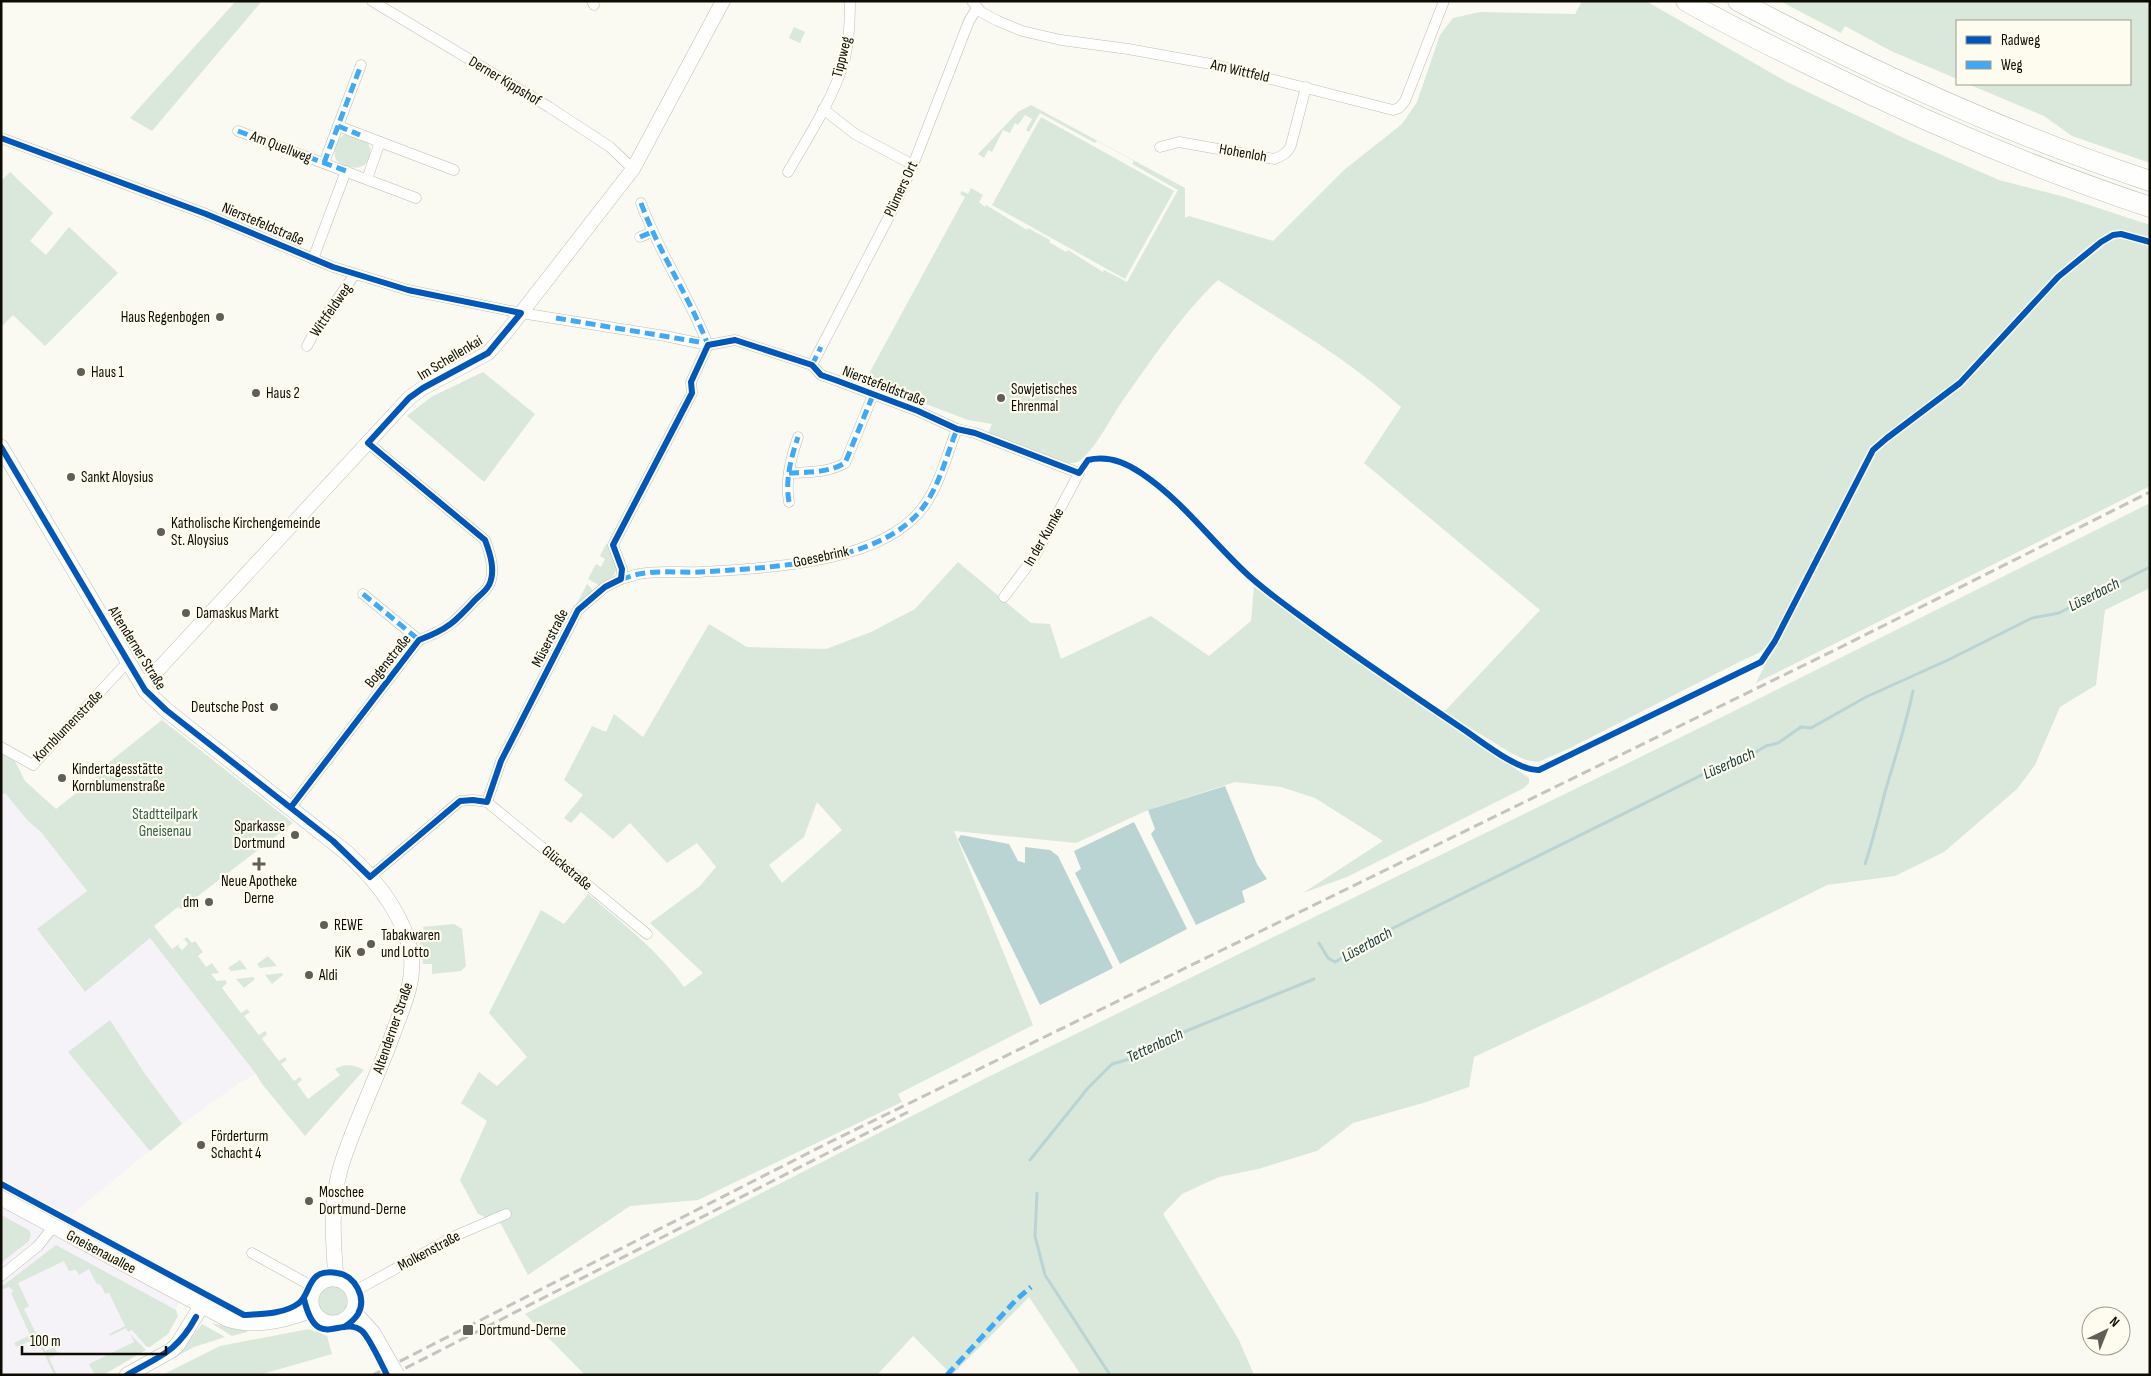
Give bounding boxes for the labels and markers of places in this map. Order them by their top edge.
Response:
place label: Haus Regenbogen [121,308,210,327]
marker: Haus Regenbogen [214,311,226,323]
place label: Haus 1 [91,363,124,382]
marker: Haus 1 [75,366,87,378]
place label: Sowjetisches Ehrenmal [1011,380,1077,416]
place label: Haus 2 [266,384,300,403]
marker: Haus 2 [250,387,262,399]
marker: Sowjetisches Ehrenmal [995,392,1007,404]
place label: Sankt Aloysius [81,468,153,487]
marker: Sankt Aloysius [65,471,77,483]
place label: Katholische Kirchengemeinde St. Aloysius [171,514,320,550]
marker: Katholische Kirchengemeinde St. Aloysius [155,526,167,538]
place label: Damaskus Markt [196,604,279,623]
marker: Damaskus Markt [180,607,192,619]
place label: Deutsche Post [191,698,264,717]
marker: Deutsche Post [268,701,280,713]
place label: Kindertagesstätte Kornblumenstraße [72,760,165,796]
marker: Kindertagesstätte Kornblumenstraße [56,772,68,784]
place label: Sparkasse Dortmund [234,817,285,853]
marker: Sparkasse Dortmund [289,829,301,841]
marker: Neue Apotheke Derne [253,858,265,870]
place label: Neue Apotheke Derne [221,872,297,908]
place label: dm [183,893,199,912]
marker: dm [203,896,215,908]
place label: REWE [334,916,363,935]
marker: REWE [318,919,330,931]
place label: Tabakwaren und Lotto [381,926,440,962]
marker: Tabakwaren und Lotto [365,938,377,950]
place label: KiK [335,943,351,962]
marker: KiK [355,946,367,958]
place label: Aldi [318,966,338,985]
marker: Aldi [303,969,315,981]
place label: Förderturm Schacht 4 [211,1127,268,1163]
marker: Förderturm Schacht 4 [195,1139,207,1151]
place label: Moschee Dortmund-Derne [319,1183,406,1219]
marker: Moschee Dortmund-Derne [303,1195,315,1207]
place label: Dortmund-Derne [479,1321,566,1340]
marker: Dortmund-Derne [461,1323,475,1337]

